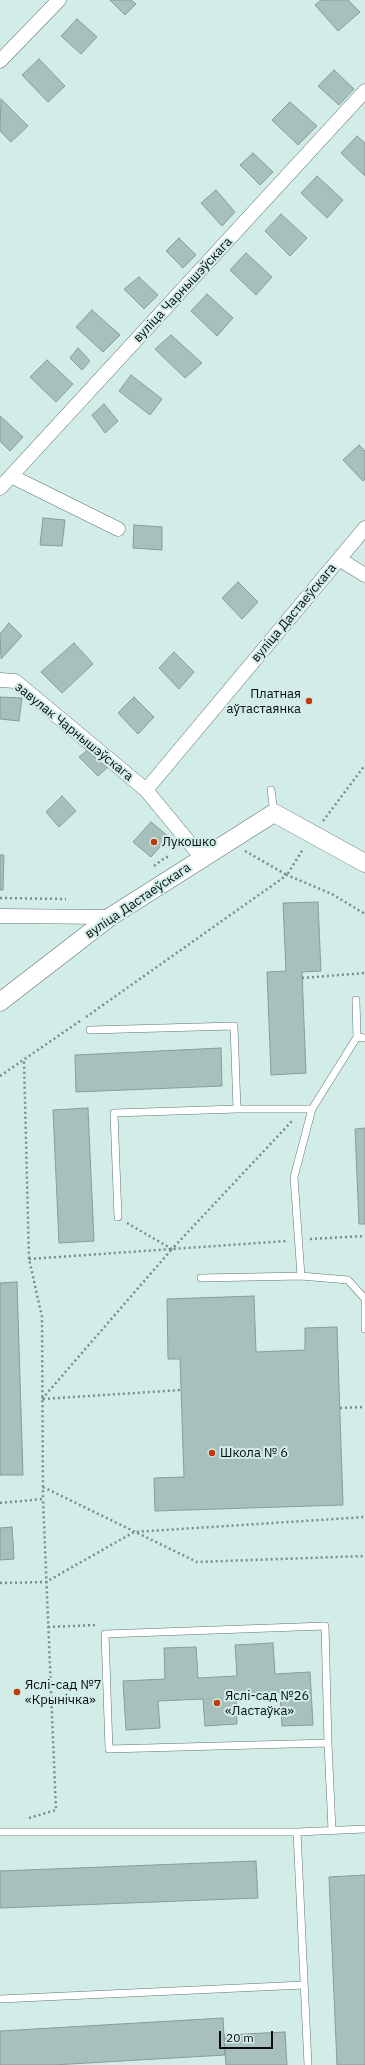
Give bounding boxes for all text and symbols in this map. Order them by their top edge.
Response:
street label: вуліца Чарнышэўскага [130,234,236,346]
street label: вуліца Дастаеўскага [248,561,340,665]
street label: завулак Чарнышэўскага [12,680,136,784]
place label: Платная аўтастаянка [227,686,301,717]
marker: Платная аўтастаянка [304,696,314,706]
place label: Лукошко [162,834,216,850]
marker: Лукошко [149,837,159,847]
street label: вуліца Дастаеўскага [82,860,194,942]
place label: Школа № 6 [220,1445,288,1461]
marker: Школа № 6 [207,1448,217,1458]
place label: Яслі-сад №7 «Крынічка» [25,1677,102,1708]
marker: Яслі-сад №7 «Крынічка» [12,1687,22,1697]
place label: Яслі-сад №26 «Ластаўка» [225,1688,309,1719]
marker: Яслі-сад №26 «Ластаўка» [212,1698,222,1708]
scale bar [221,2023,275,2049]
text: 20 m [226,2030,254,2045]

